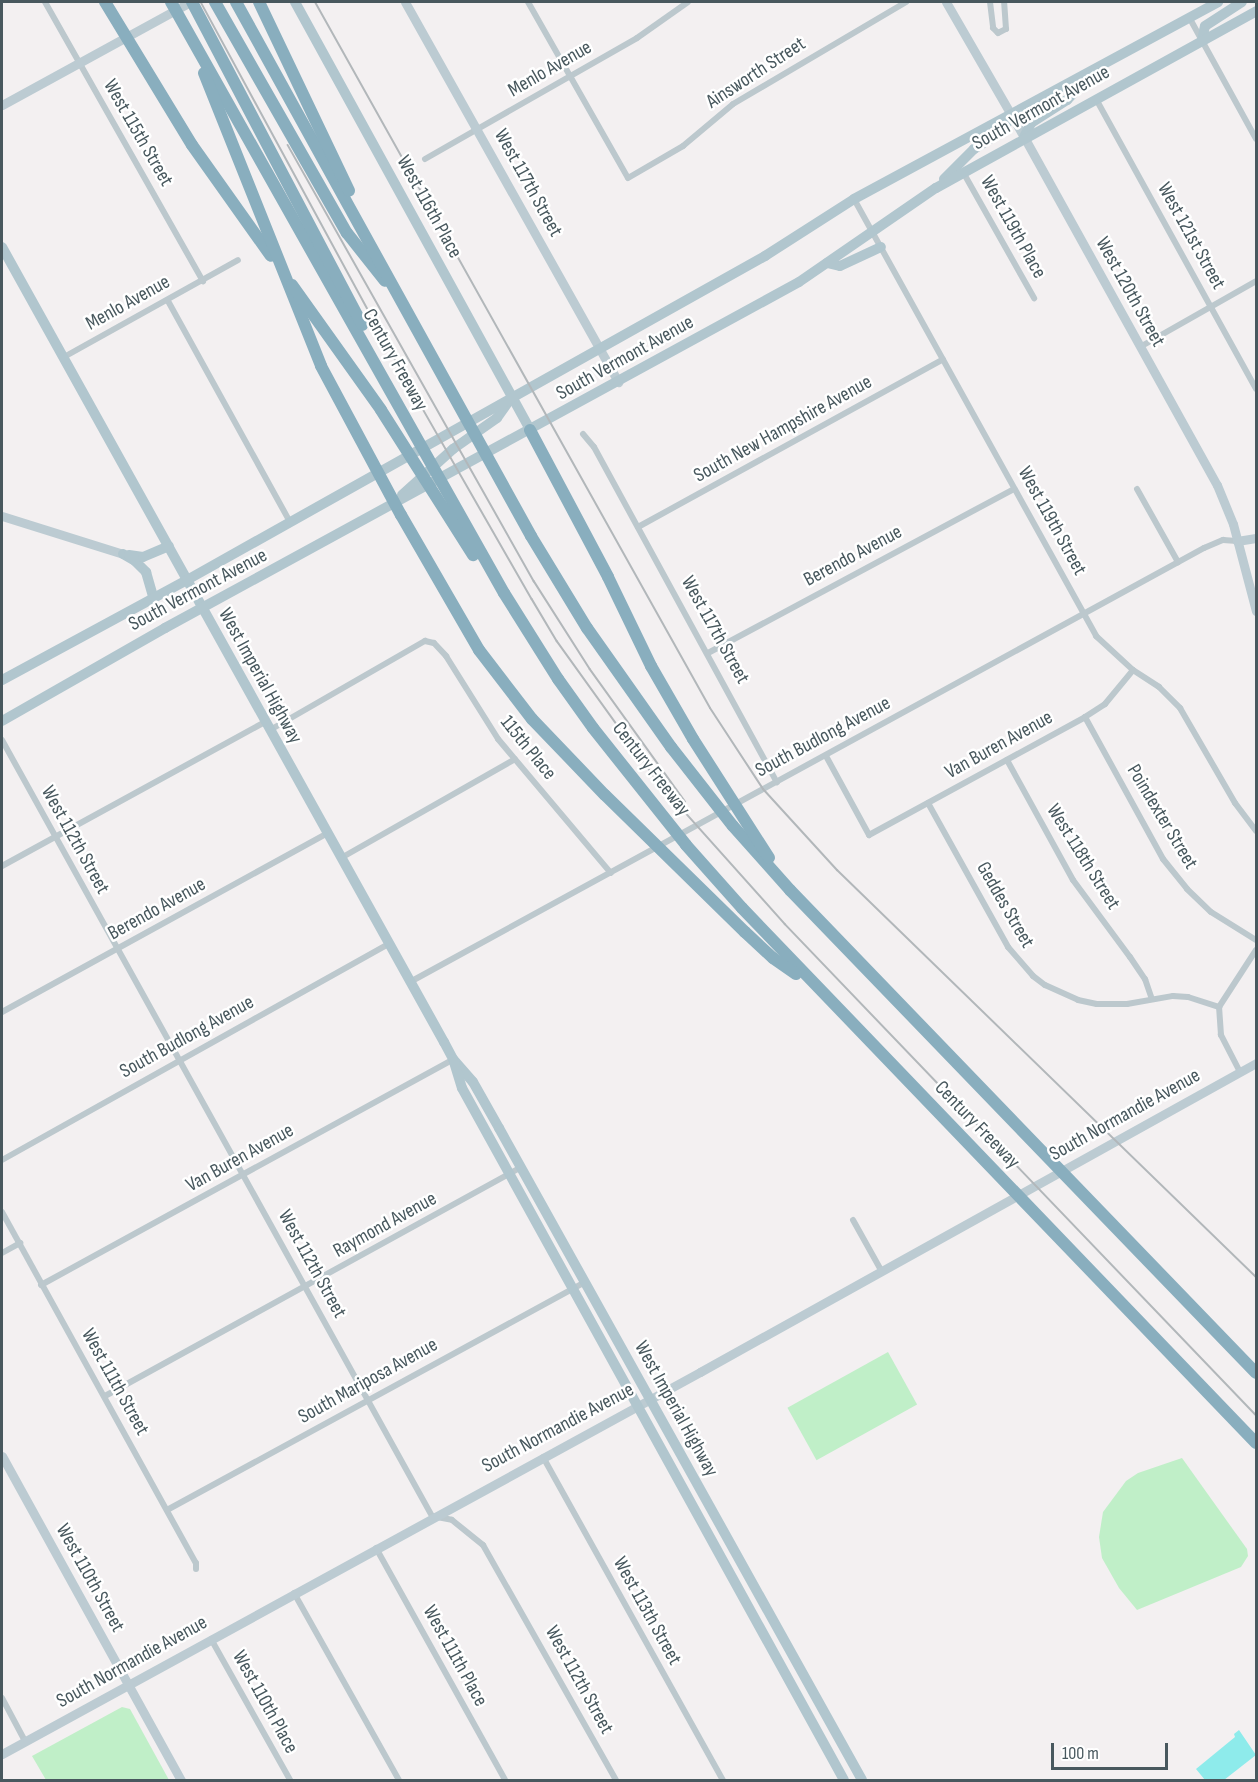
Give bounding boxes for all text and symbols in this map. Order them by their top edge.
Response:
street label: Ainsworth Street [702,32,810,114]
street label: Menlo Avenue [504,35,596,103]
street label: South Vermont Avenue [968,60,1114,156]
street label: West 115th Street [98,75,178,191]
street label: West 117th Street [489,125,567,241]
street label: West 116th Place [391,152,467,262]
street label: West 119th Place [975,171,1051,283]
street label: West 121st Street [1152,178,1230,294]
street label: West 120th Street [1090,233,1170,351]
street label: Menlo Avenue [82,270,174,336]
street label: Century Freeway [357,305,433,415]
street label: South Vermont Avenue [552,310,698,406]
street label: South New Hampshire Avenue [690,370,876,488]
street label: West 119th Street [1012,463,1092,579]
street label: Berendo Avenue [800,520,906,592]
street label: South Vermont Avenue [125,543,271,637]
street label: West 117th Street [676,572,754,688]
street label: West Imperial Highway [213,604,307,748]
street label: South Budlong Avenue [751,691,895,783]
street label: Van Buren Avenue [941,706,1057,784]
street label: 115th Place [495,711,561,785]
street label: Century Freeway [607,717,695,821]
street label: Poindexter Street [1121,760,1203,874]
street label: West 112th Street [35,782,115,898]
street label: West 118th Street [1041,800,1125,914]
street label: Geddes Street [971,858,1039,952]
street label: Berendo Avenue [104,872,210,946]
street label: South Budlong Avenue [116,990,258,1084]
street label: South Normandie Avenue [1045,1064,1205,1166]
street label: Century Freeway [929,1076,1025,1174]
street label: Van Buren Avenue [182,1119,298,1197]
street label: Raymond Avenue [329,1187,441,1263]
street label: West 112th Street [272,1206,352,1322]
street label: West 111th Street [76,1325,154,1439]
street label: South Mariposa Avenue [294,1333,442,1429]
street label: West Imperial Highway [629,1337,723,1481]
street label: South Normandie Avenue [478,1378,638,1478]
street label: West 110th Street [50,1520,130,1636]
street label: West 113th Street [608,1553,686,1669]
street label: West 111th Place [417,1601,493,1711]
street label: South Normandie Avenue [52,1611,212,1713]
street label: West 112th Street [539,1622,619,1738]
street label: West 110th Place [227,1646,303,1758]
scale bar [1054,1731,1171,1769]
text: 100 m [1062,1743,1099,1764]

